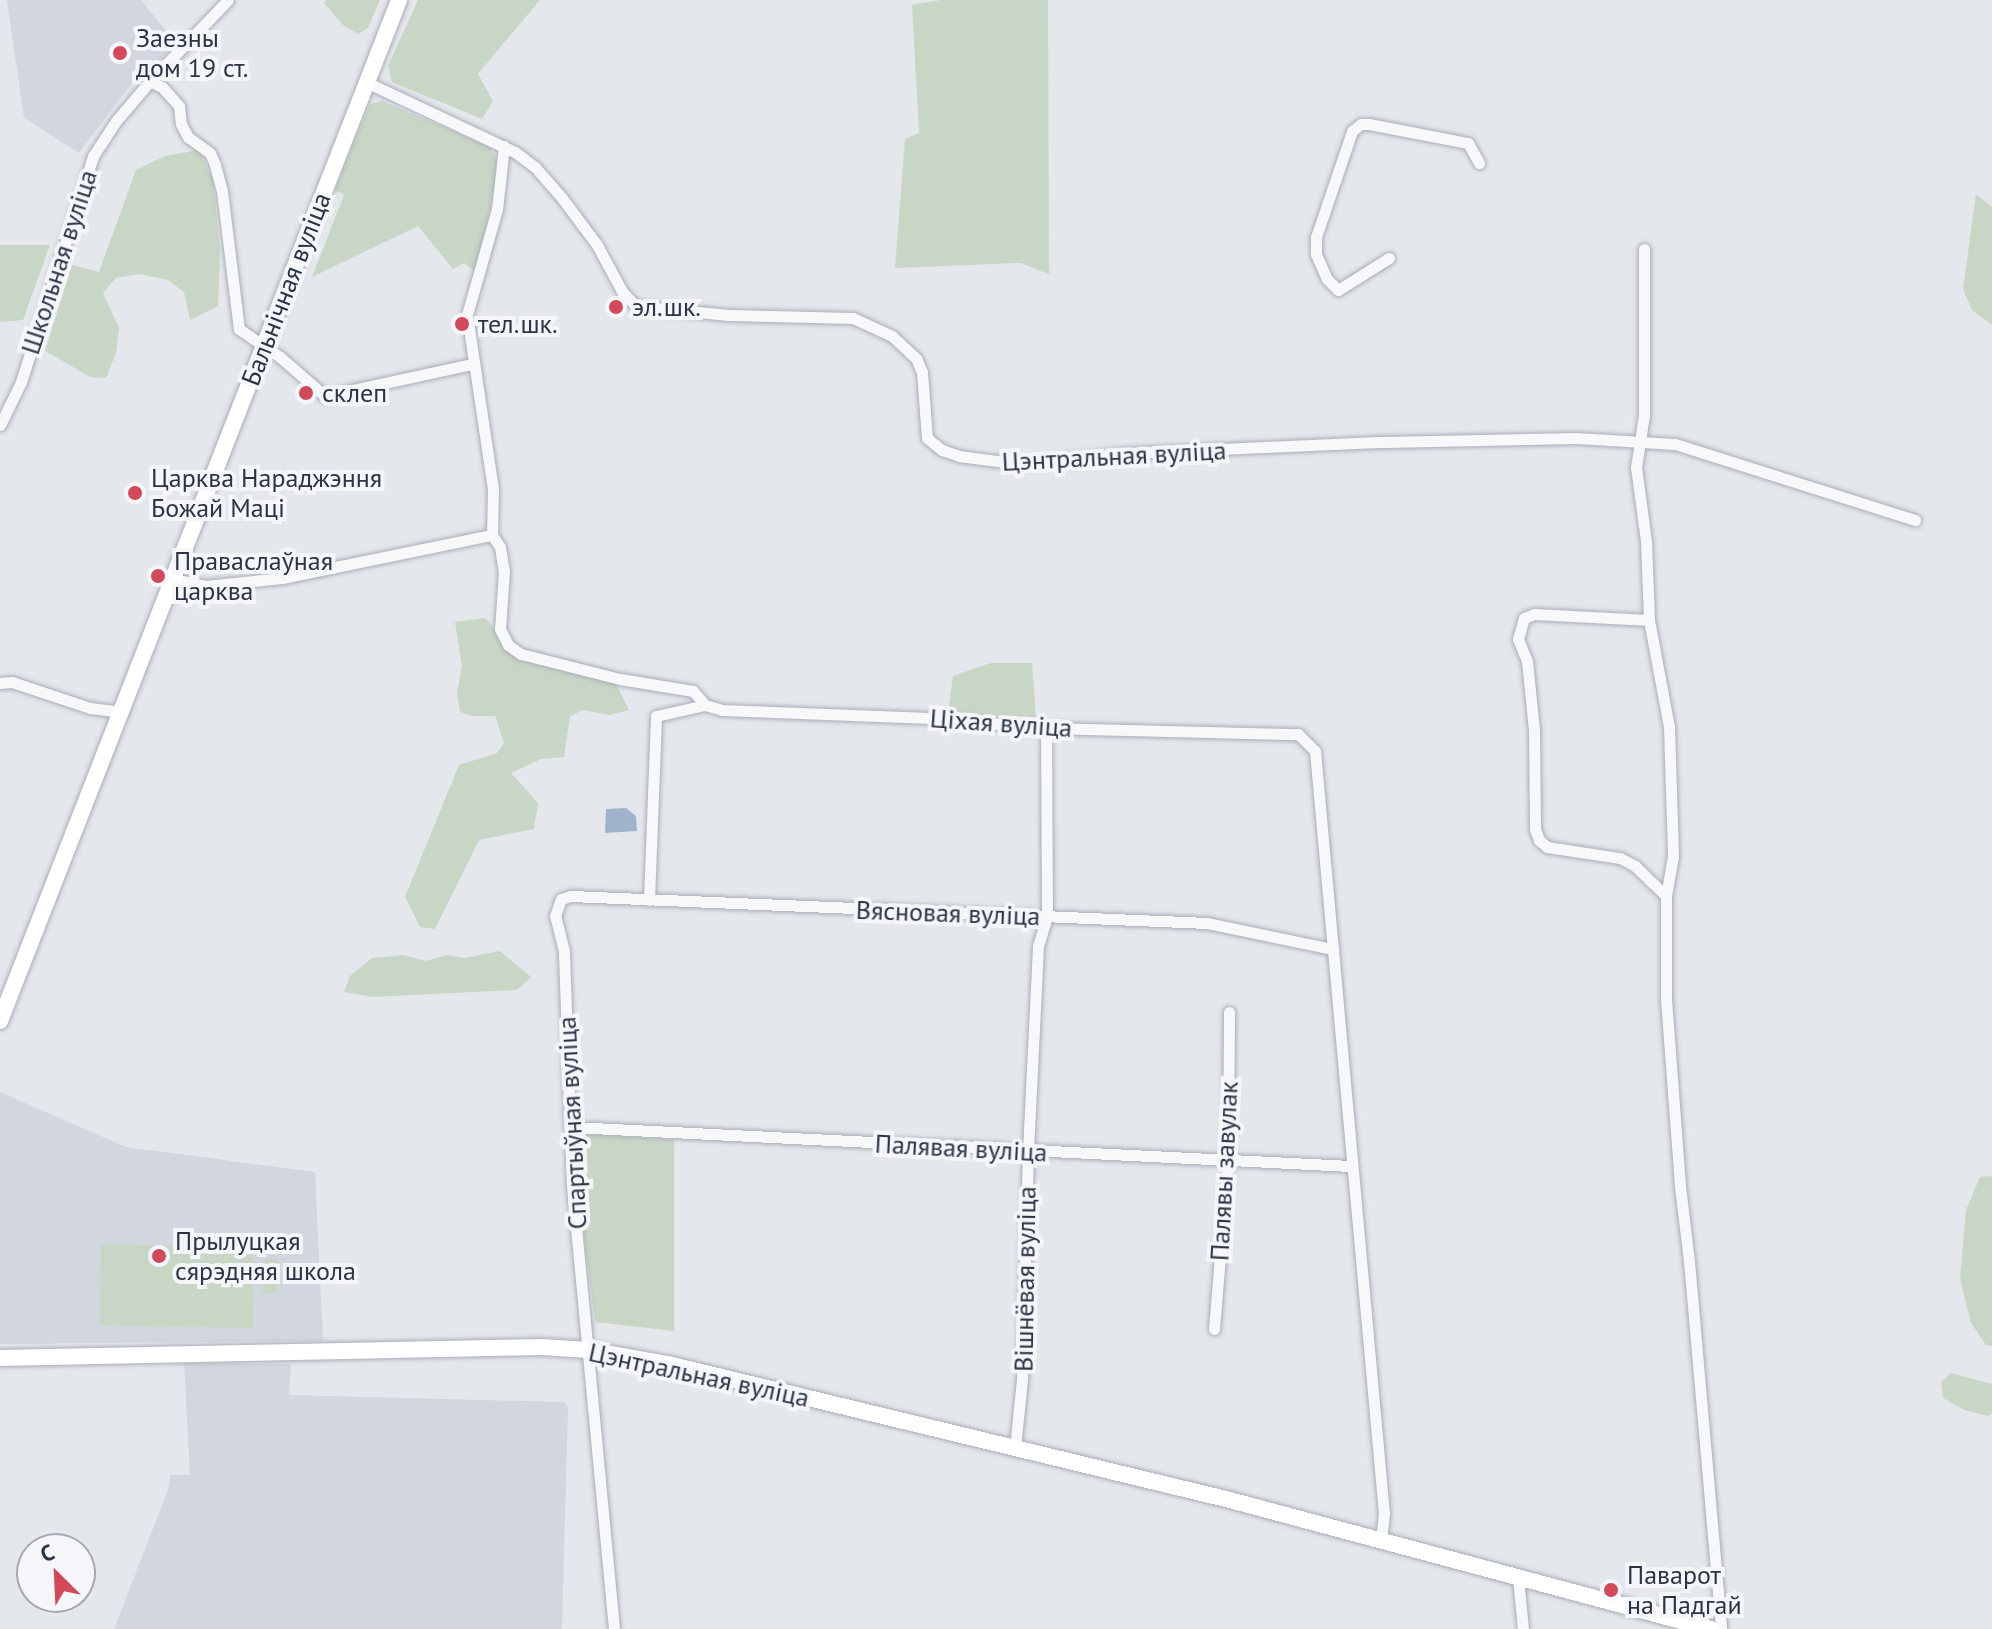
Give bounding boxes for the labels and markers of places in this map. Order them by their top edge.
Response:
place label: Заезны дом 19 ст. [136,22,248,84]
marker: Заезны дом 19 ст. [111,44,129,62]
place label: эл.шк. [632,291,701,323]
marker: эл.шк. [607,298,625,316]
place label: тел.шк. [478,308,558,340]
marker: тел.шк. [453,315,471,333]
place label: склеп [322,377,387,409]
marker: склеп [297,384,315,402]
place label: Царква Нараджэння Божай Маці [151,462,382,524]
marker: Царква Нараджэння Божай Маці [126,484,144,502]
place label: Праваслаўная царква [174,545,333,606]
marker: Праваслаўная царква [149,567,167,585]
place label: Прылуцкая сярэдняя школа [175,1225,356,1286]
marker: Прылуцкая сярэдняя школа [150,1247,168,1265]
place label: Паварот на Падгай [1627,1559,1742,1620]
marker: Паварот на Падгай [1602,1581,1620,1599]

